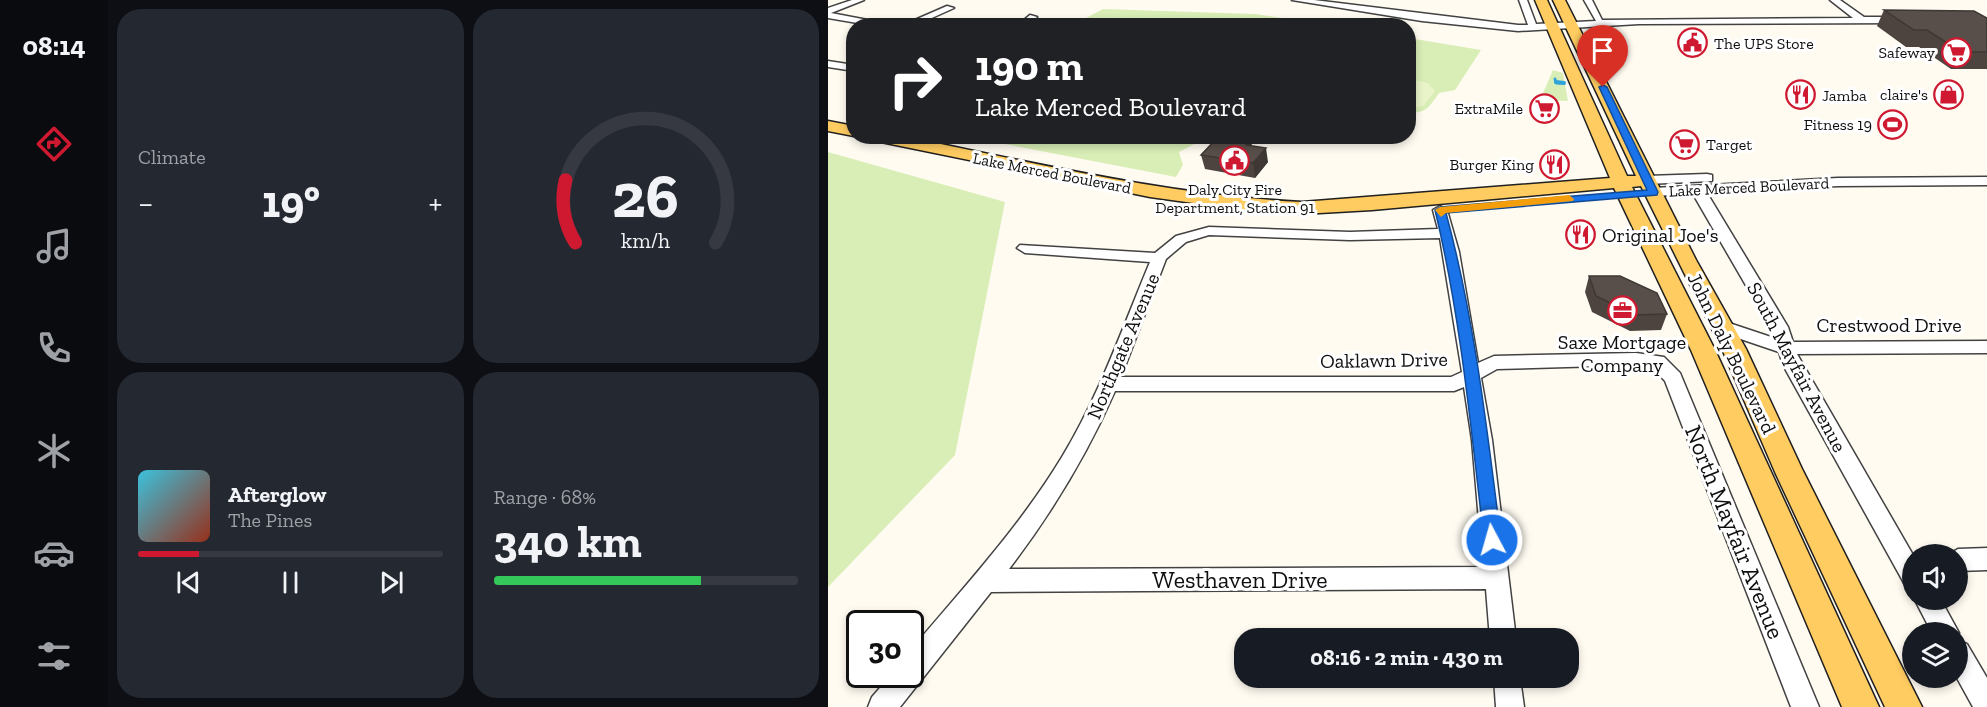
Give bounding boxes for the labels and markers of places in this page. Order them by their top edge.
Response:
pin [1577,25,1628,87]
public building icon: The UPS Store [1677,27,1709,59]
place label: The UPS Store [1714,34,1814,53]
supermarket icon: Safeway [1940,36,1972,68]
place label: Safeway [1879,43,1936,62]
shop icon: claire's [1933,78,1965,110]
restaurant icon: Jamba [1785,79,1817,111]
place label: claire's [1880,85,1928,104]
place label: Jamba [1822,86,1867,105]
supermarket icon: ExtraMile [1528,92,1560,124]
place label: ExtraMile [1455,99,1523,118]
sports icon: Fitness 19 [1877,108,1909,140]
place label: Fitness 19 [1804,115,1872,134]
supermarket icon: Target [1669,128,1701,160]
place label: Target [1706,135,1752,154]
public building icon: Daly City Fire Department, Station 91 [1219,145,1251,177]
restaurant icon: Burger King [1539,148,1571,180]
place label: Burger King [1450,155,1534,174]
place label: Daly City Fire Department, Station 91 [1155,180,1315,217]
restaurant icon: Original Joe's [1565,219,1597,251]
place label: Original Joe's [1602,223,1718,247]
office icon: Saxe Mortgage Company [1606,295,1638,327]
place label: Saxe Mortgage Company [1558,330,1686,377]

